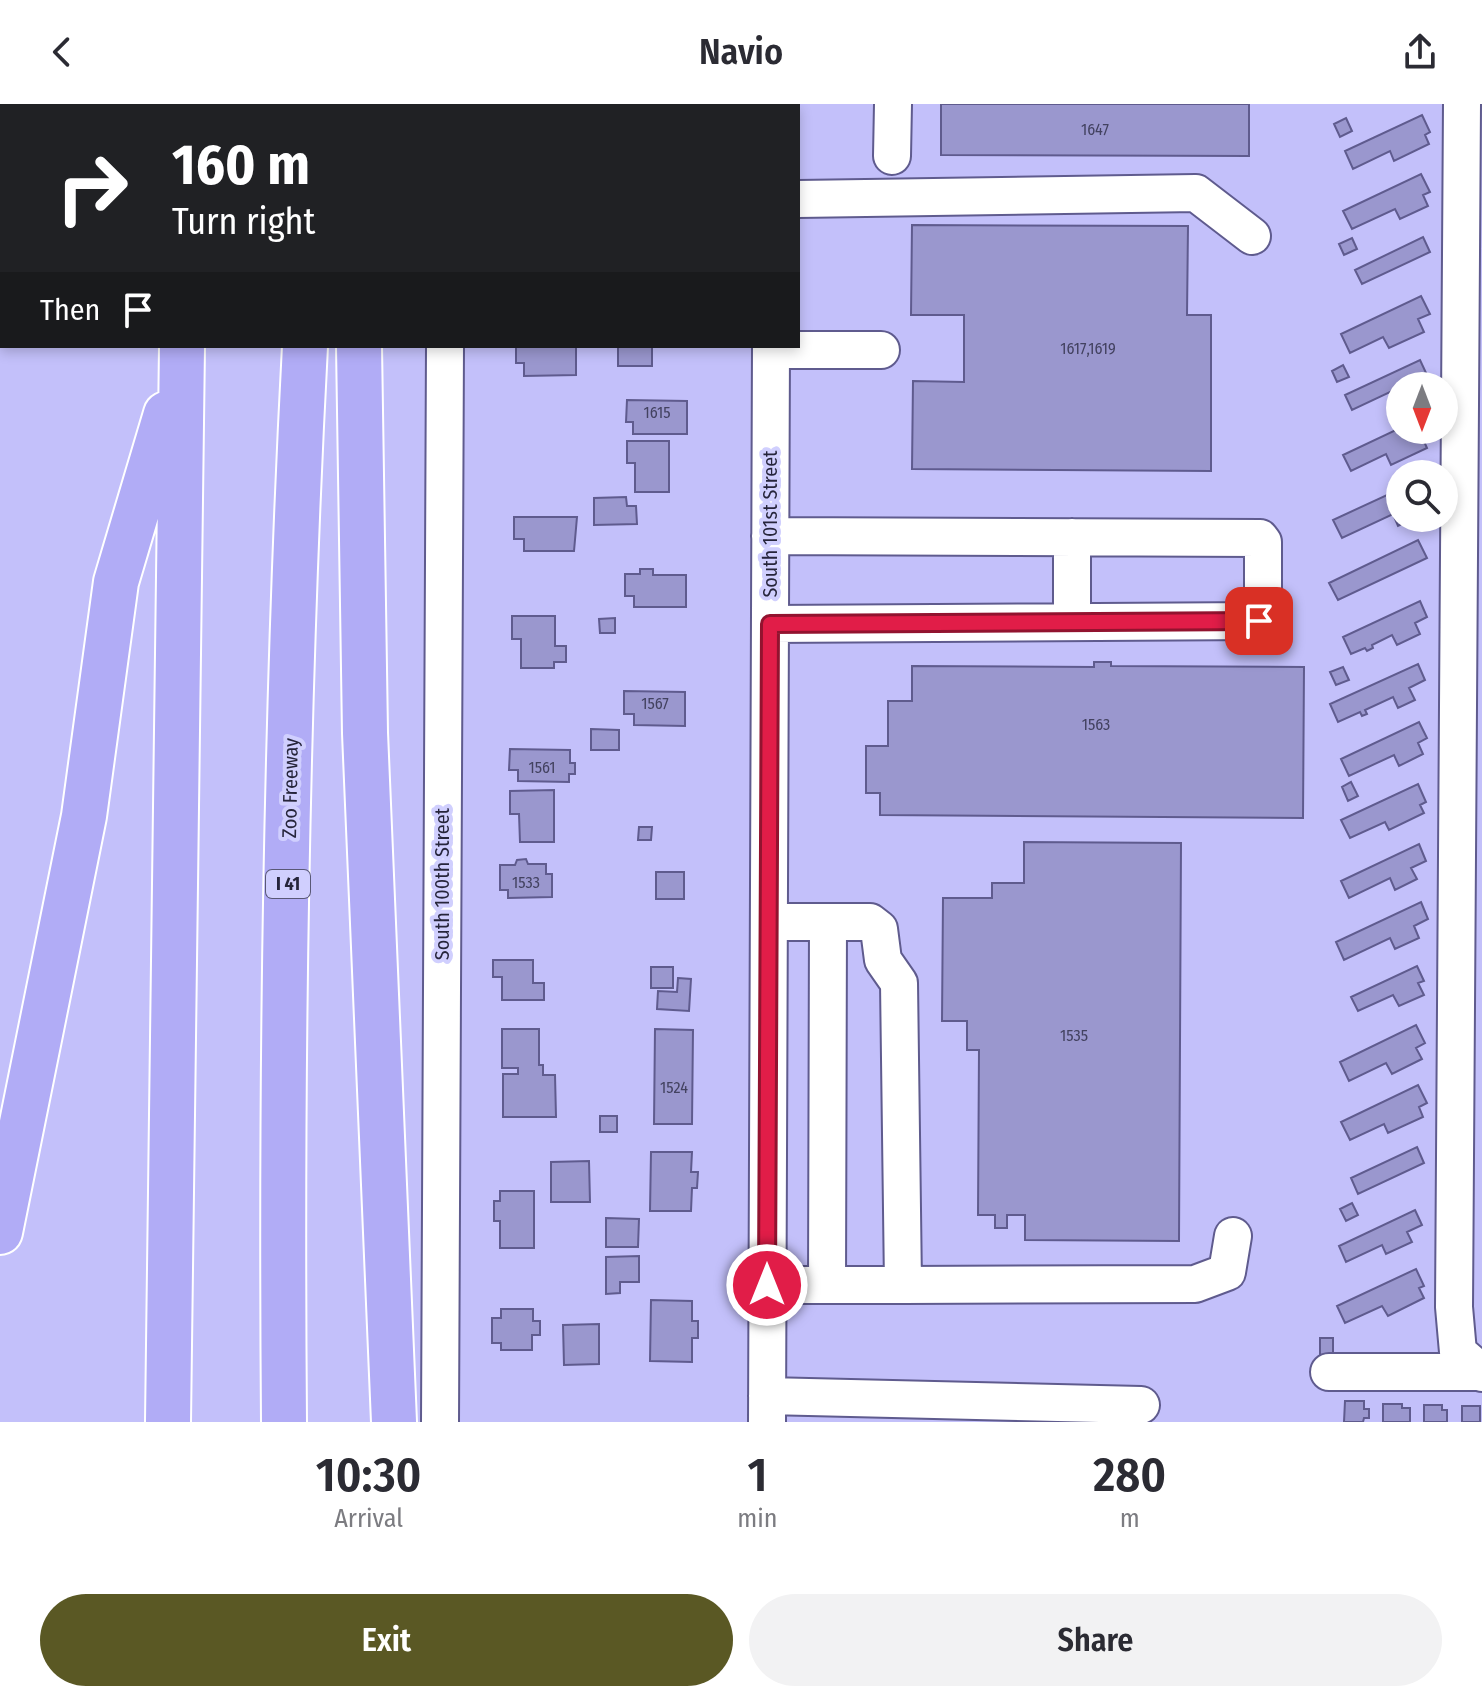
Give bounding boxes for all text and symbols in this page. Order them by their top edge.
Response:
icon: back [40,30,84,74]
text: Navio [699,30,783,74]
icon: share [1398,30,1442,74]
house number: 1647 [1081,120,1110,139]
text: 160 m [172,132,310,199]
icon: right [40,136,144,240]
text: Turn right [172,200,315,244]
icon: arrive [116,288,160,332]
text: Then [40,292,100,328]
house number: 1617,1619 [1060,339,1116,358]
north arrow [1386,372,1458,444]
map controls [1386,372,1458,532]
house number: 1615 [643,403,671,422]
street label: South 101st Street [758,450,782,598]
button: search [1386,460,1458,532]
pin [1225,587,1293,655]
icon: arrive [1237,599,1281,643]
house number: 1567 [641,694,669,713]
house number: 1563 [1082,715,1110,734]
street label: Zoo Freeway [277,738,303,838]
house number: 1561 [528,758,556,777]
street label: South 100th Street [430,807,454,960]
road number: I 41 [266,870,310,898]
house number: 1533 [512,873,540,892]
house number: 1535 [1060,1026,1088,1045]
house number: 1524 [660,1078,688,1097]
position arrow [725,1243,809,1327]
text: 10:30 [316,1446,422,1504]
text: 1 [747,1446,767,1504]
text: 280 [1093,1446,1166,1504]
text: Arrival [334,1503,403,1534]
text: min [737,1503,778,1534]
text: m [1120,1503,1140,1534]
button: Exit [40,1594,733,1686]
button: Share [749,1594,1442,1686]

